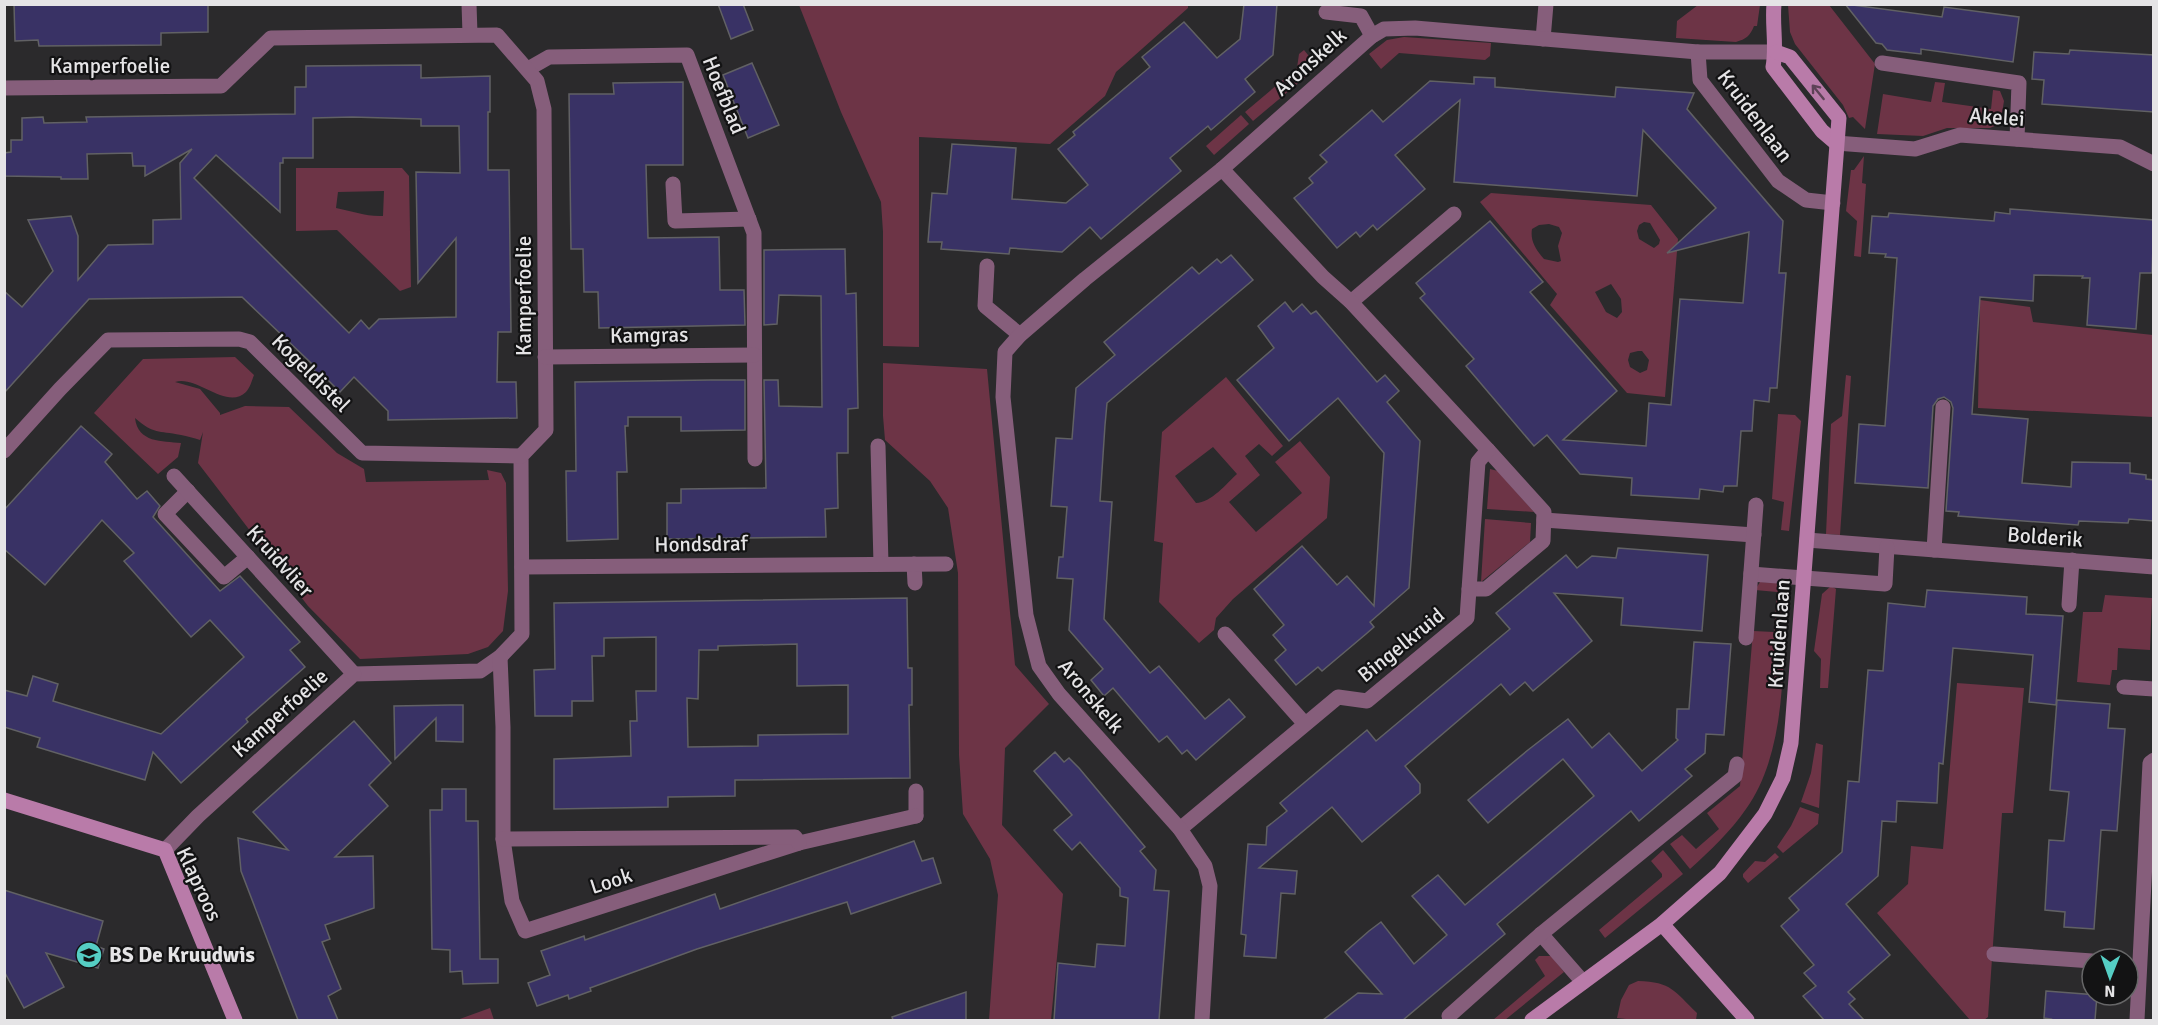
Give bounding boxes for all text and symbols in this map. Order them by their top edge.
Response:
street label: Aronskelk [1268,22,1352,101]
street label: Hoefblad [697,52,751,138]
street label: Kamperfoelie [50,53,170,79]
street label: Kruidenlaan [1712,64,1798,168]
one-way arrow [1811,84,1824,100]
street label: Akelei [1968,102,2026,132]
street label: Kamperfoelie [511,236,537,356]
street label: Kamgras [610,321,688,349]
street label: Kogeldistel [266,328,356,418]
street label: Kruidvlier [241,520,319,603]
street label: Bolderik [2006,521,2084,553]
street label: Hondsdraf [654,530,749,558]
street label: Kruidenlaan [1762,579,1796,689]
street label: Bingelkruid [1352,602,1450,688]
street label: Aronskelk [1052,654,1130,739]
street label: Kamperfoelie [227,663,333,763]
street label: Klaproos [171,843,227,925]
street label: Look [587,862,636,900]
school or university icon: BS De Kruudwis [74,940,104,970]
place label: BS De Kruudwis [109,942,255,968]
north arrow [2080,947,2140,1007]
text: N [2104,981,2115,1001]

